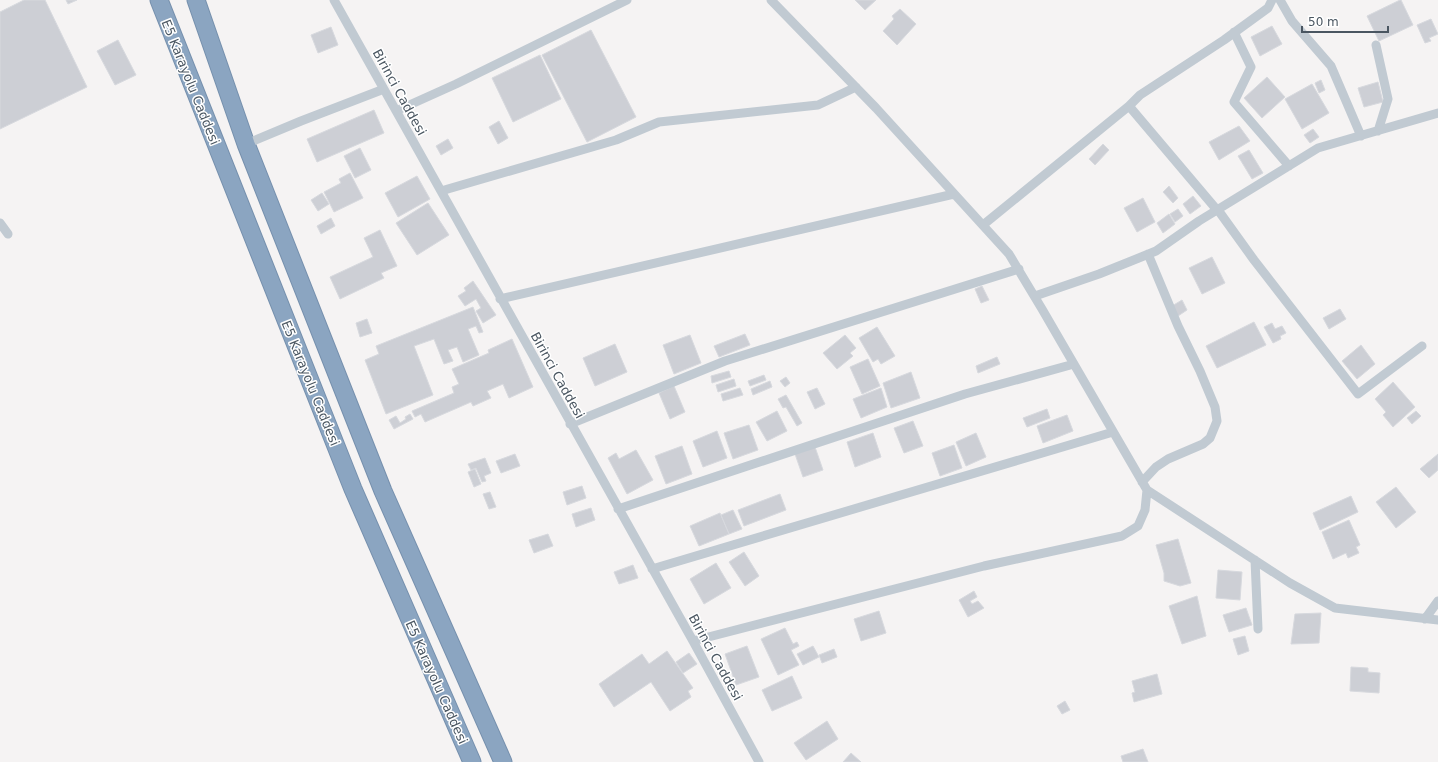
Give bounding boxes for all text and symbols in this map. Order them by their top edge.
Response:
scale bar [1302,8,1388,34]
text: 50 m [1308,15,1339,29]
street label: E5 Karayolu Caddesi [159,17,223,147]
street label: Birinci Caddesi [370,46,430,138]
street label: E5 Karayolu Caddesi [279,318,343,448]
street label: Birinci Caddesi [528,329,588,421]
street label: Birinci Caddesi [686,611,746,703]
street label: E5 Karayolu Caddesi [402,618,471,746]

